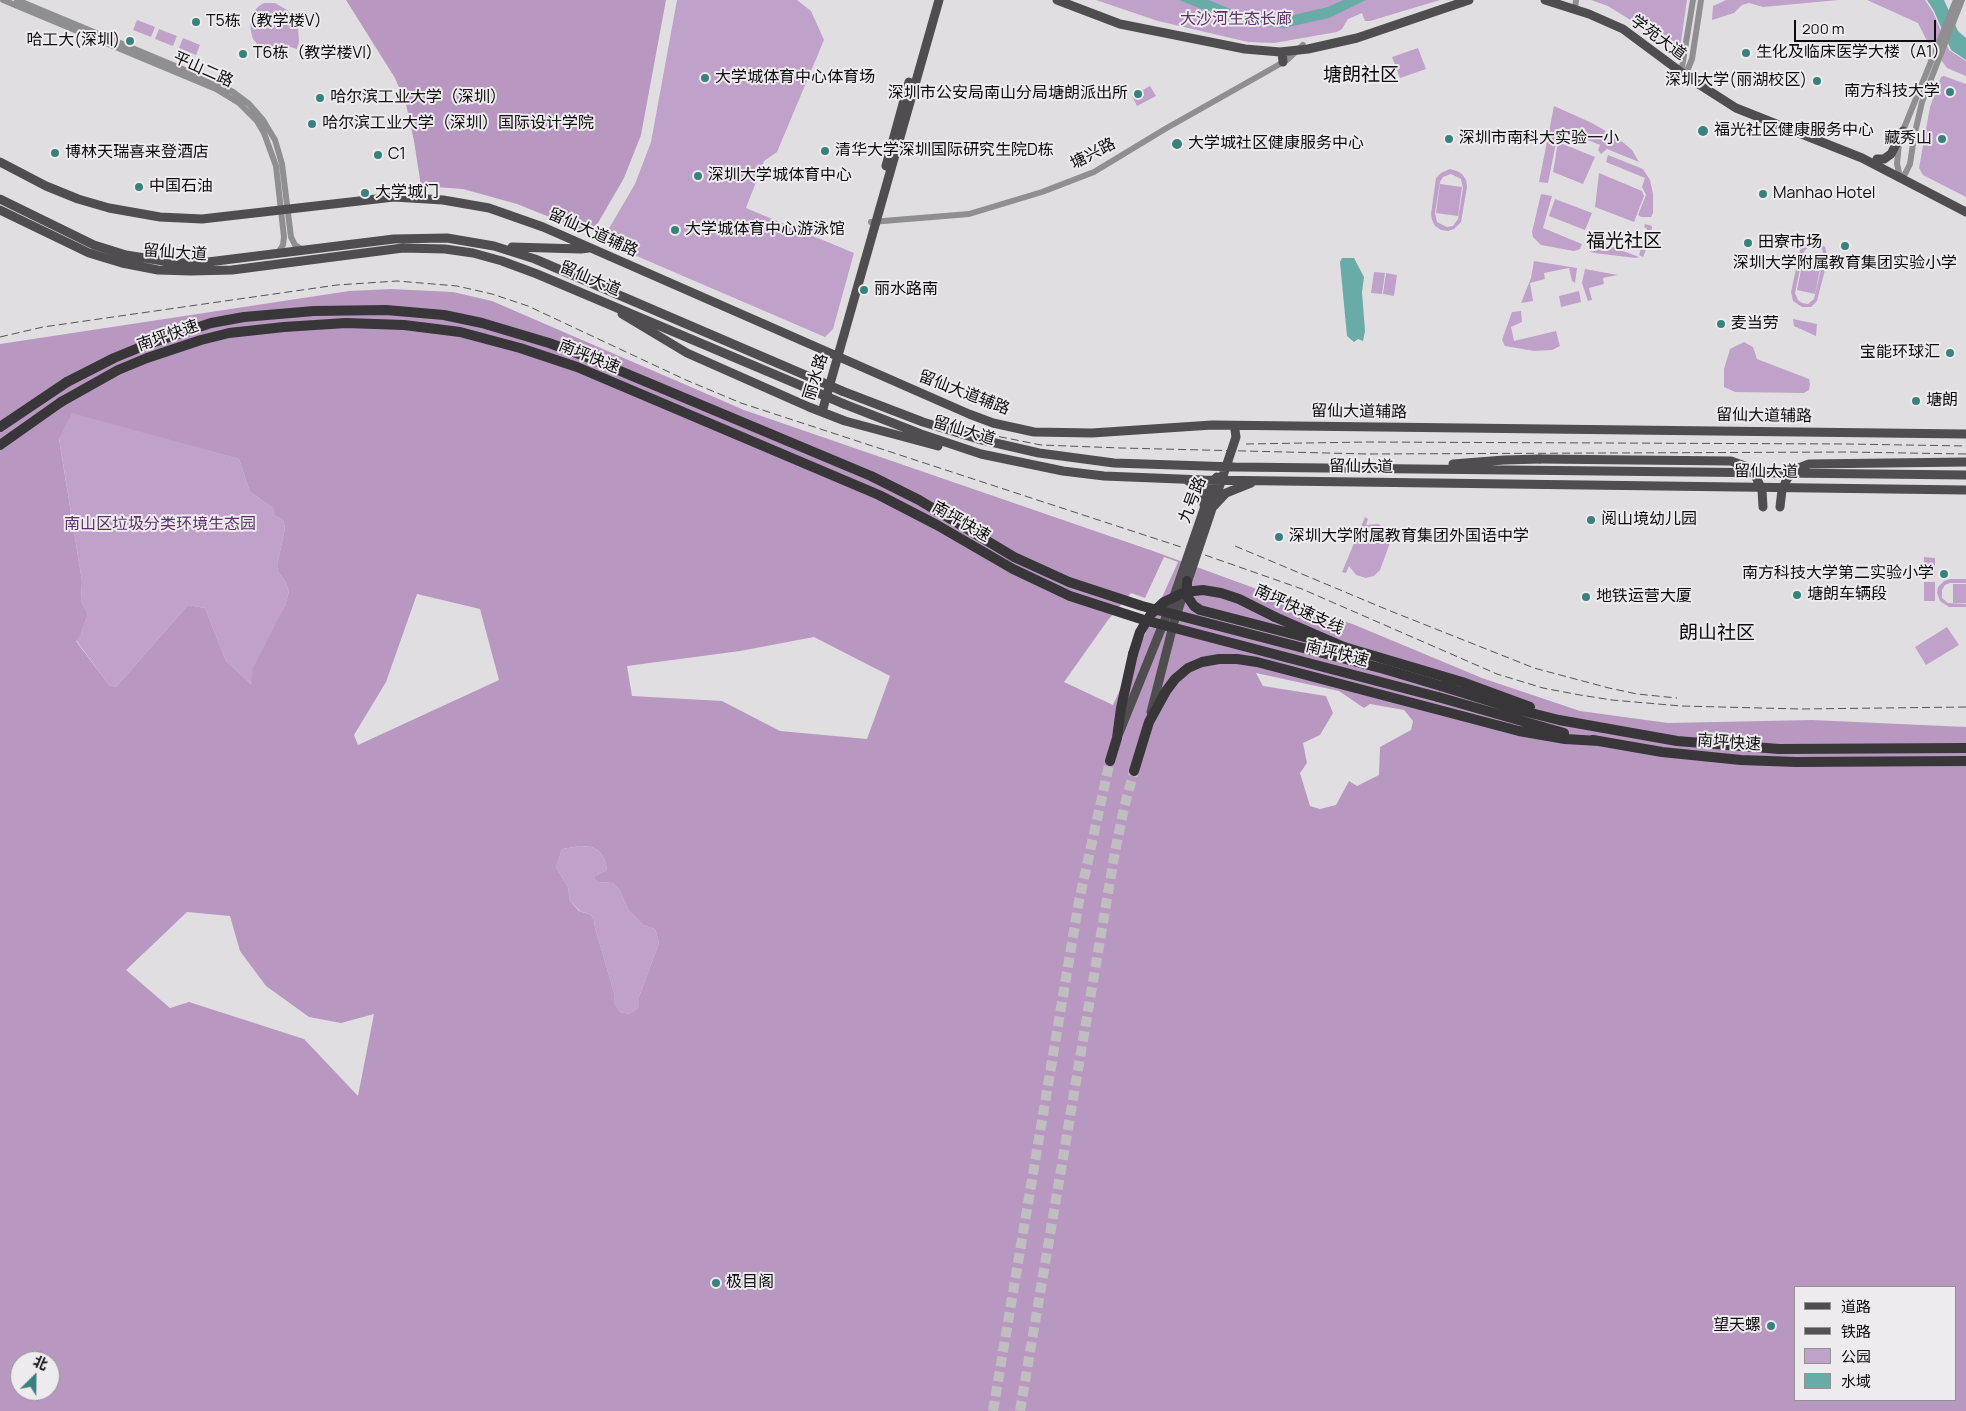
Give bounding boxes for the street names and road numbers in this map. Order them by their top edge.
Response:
street label: 学苑大道 [1626,11,1690,65]
street label: 平山二路 [170,48,236,92]
street label: 塘兴路 [1067,135,1119,173]
street label: 留仙大道辅路 [545,205,641,261]
street label: 留仙大道 [142,241,208,265]
street label: 留仙大道 [557,258,623,300]
street label: 南坪快速 [135,317,201,355]
street label: 南坪快速 [556,336,622,378]
street label: 丽水路 [800,351,832,403]
street label: 留仙大道辅路 [916,367,1012,419]
street label: 留仙大道辅路 [1311,402,1407,422]
street label: 留仙大道辅路 [1716,406,1812,426]
street label: 留仙大道 [931,412,997,450]
street label: 留仙大道 [1329,457,1393,477]
street label: 留仙大道 [1734,462,1798,482]
street label: 九号路 [1175,474,1211,526]
street label: 南坪快速 [928,498,994,546]
street label: 南坪快速支线 [1251,581,1347,639]
street label: 南坪快速 [1304,637,1370,671]
street label: 南坪快速 [1696,731,1762,755]

